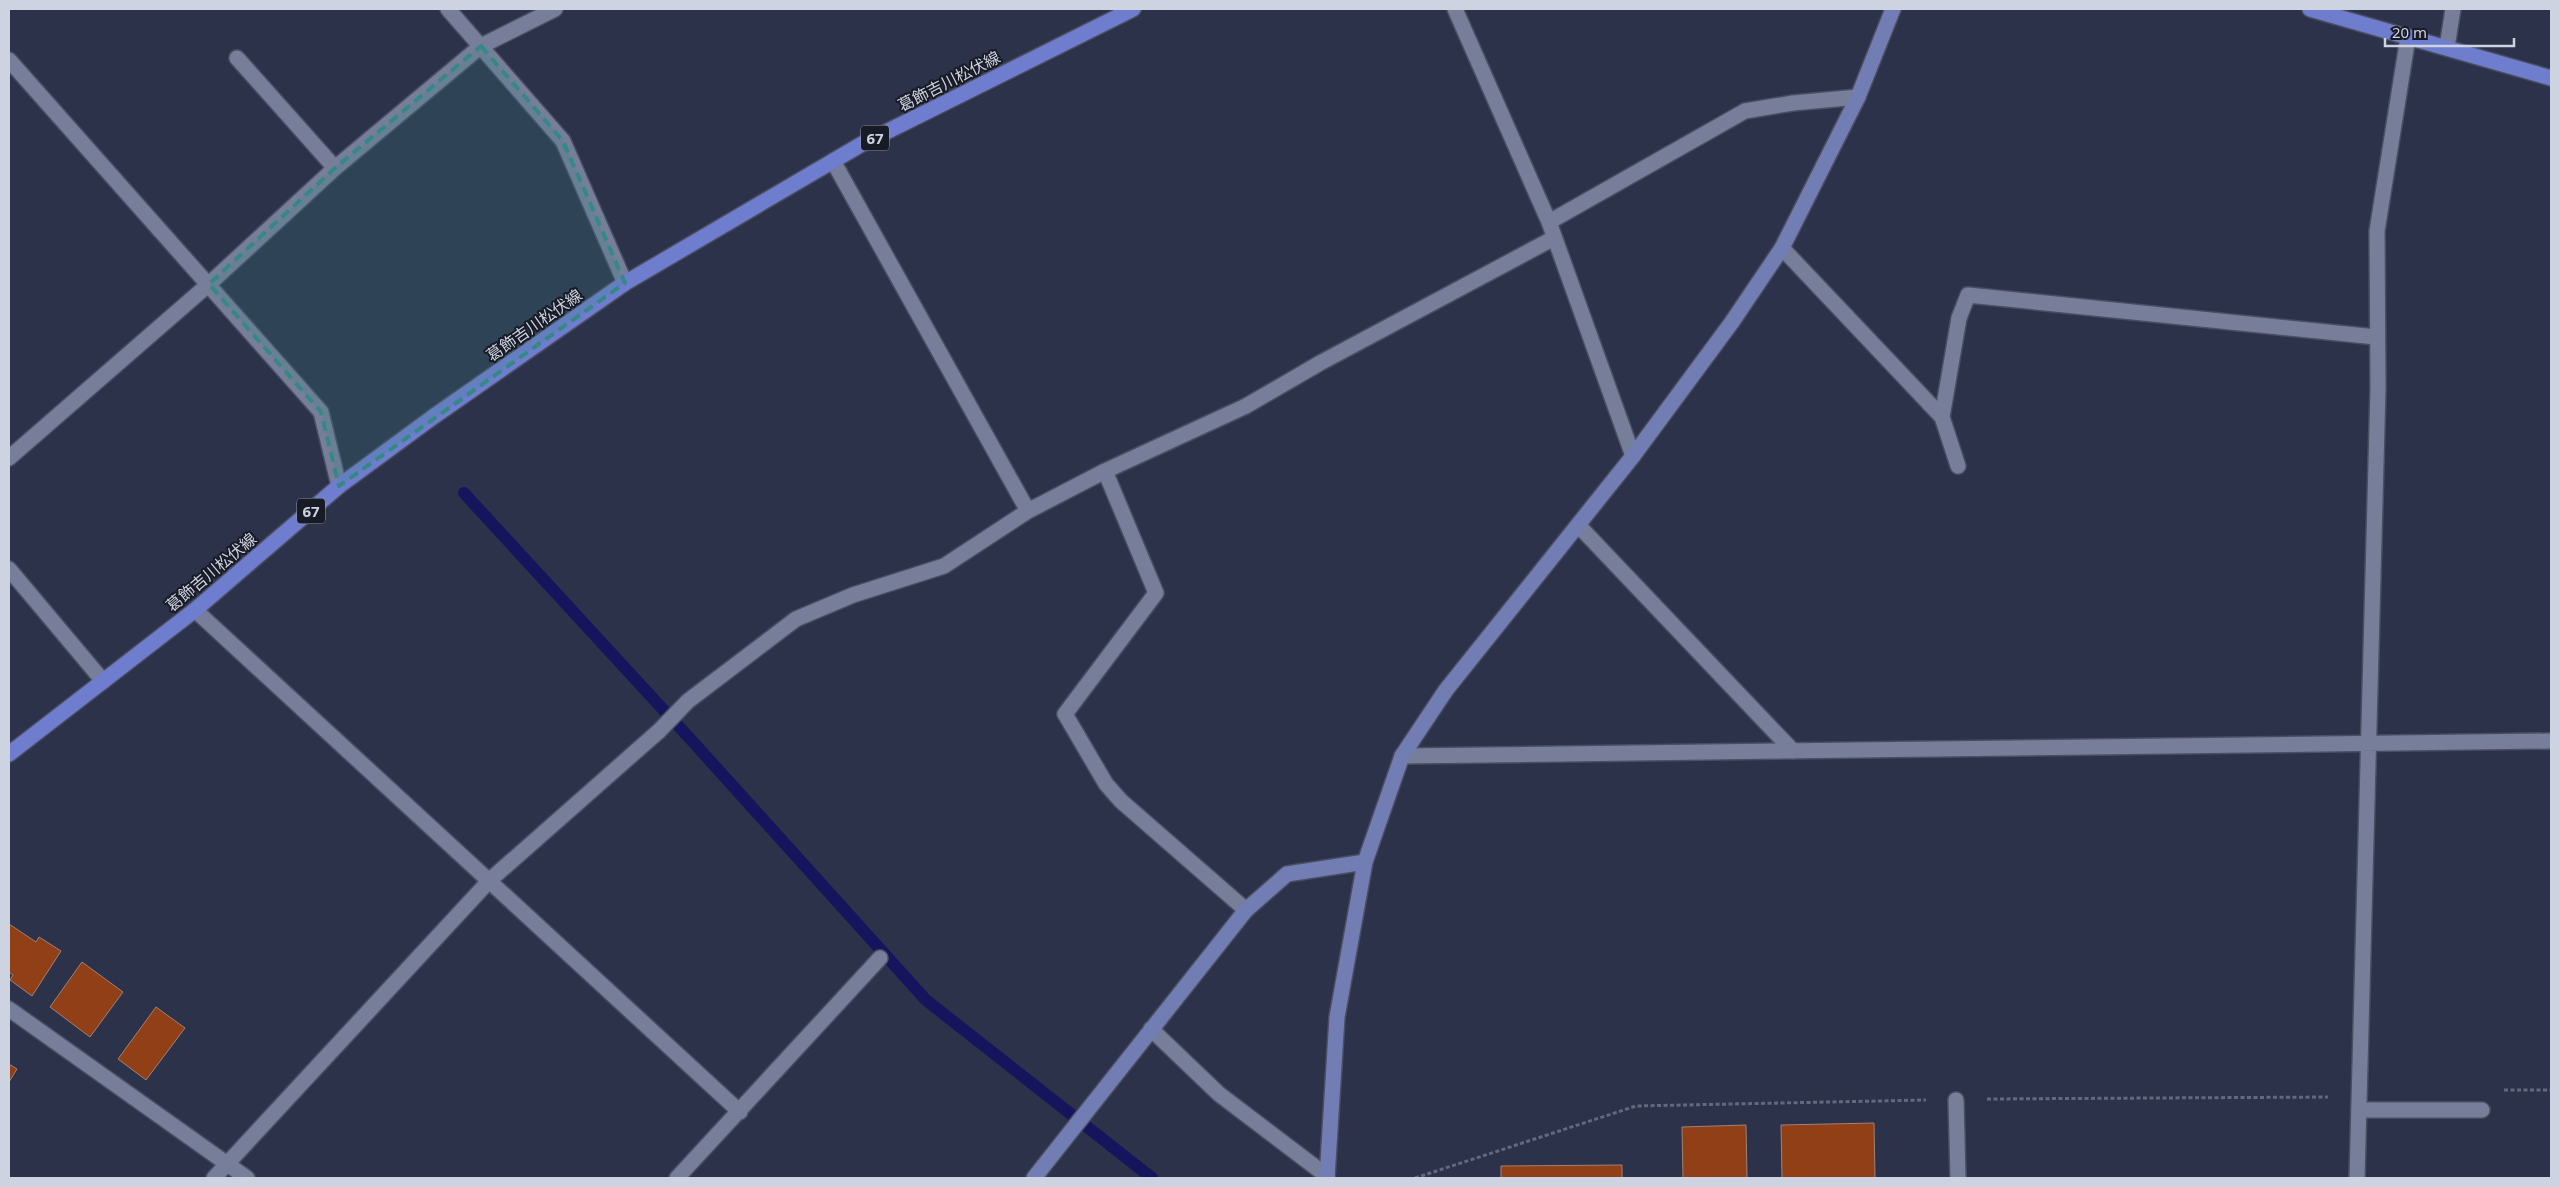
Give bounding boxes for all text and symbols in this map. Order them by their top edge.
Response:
scale bar [2385,15,2514,47]
text: 20 m [2392,22,2427,42]
street label: 葛飾吉川松伏線 [894,46,1004,116]
road number: 67 [861,126,889,150]
street label: 葛飾吉川松伏線 [482,284,586,366]
road number: 67 [297,498,325,524]
street label: 葛飾吉川松伏線 [161,528,261,616]

